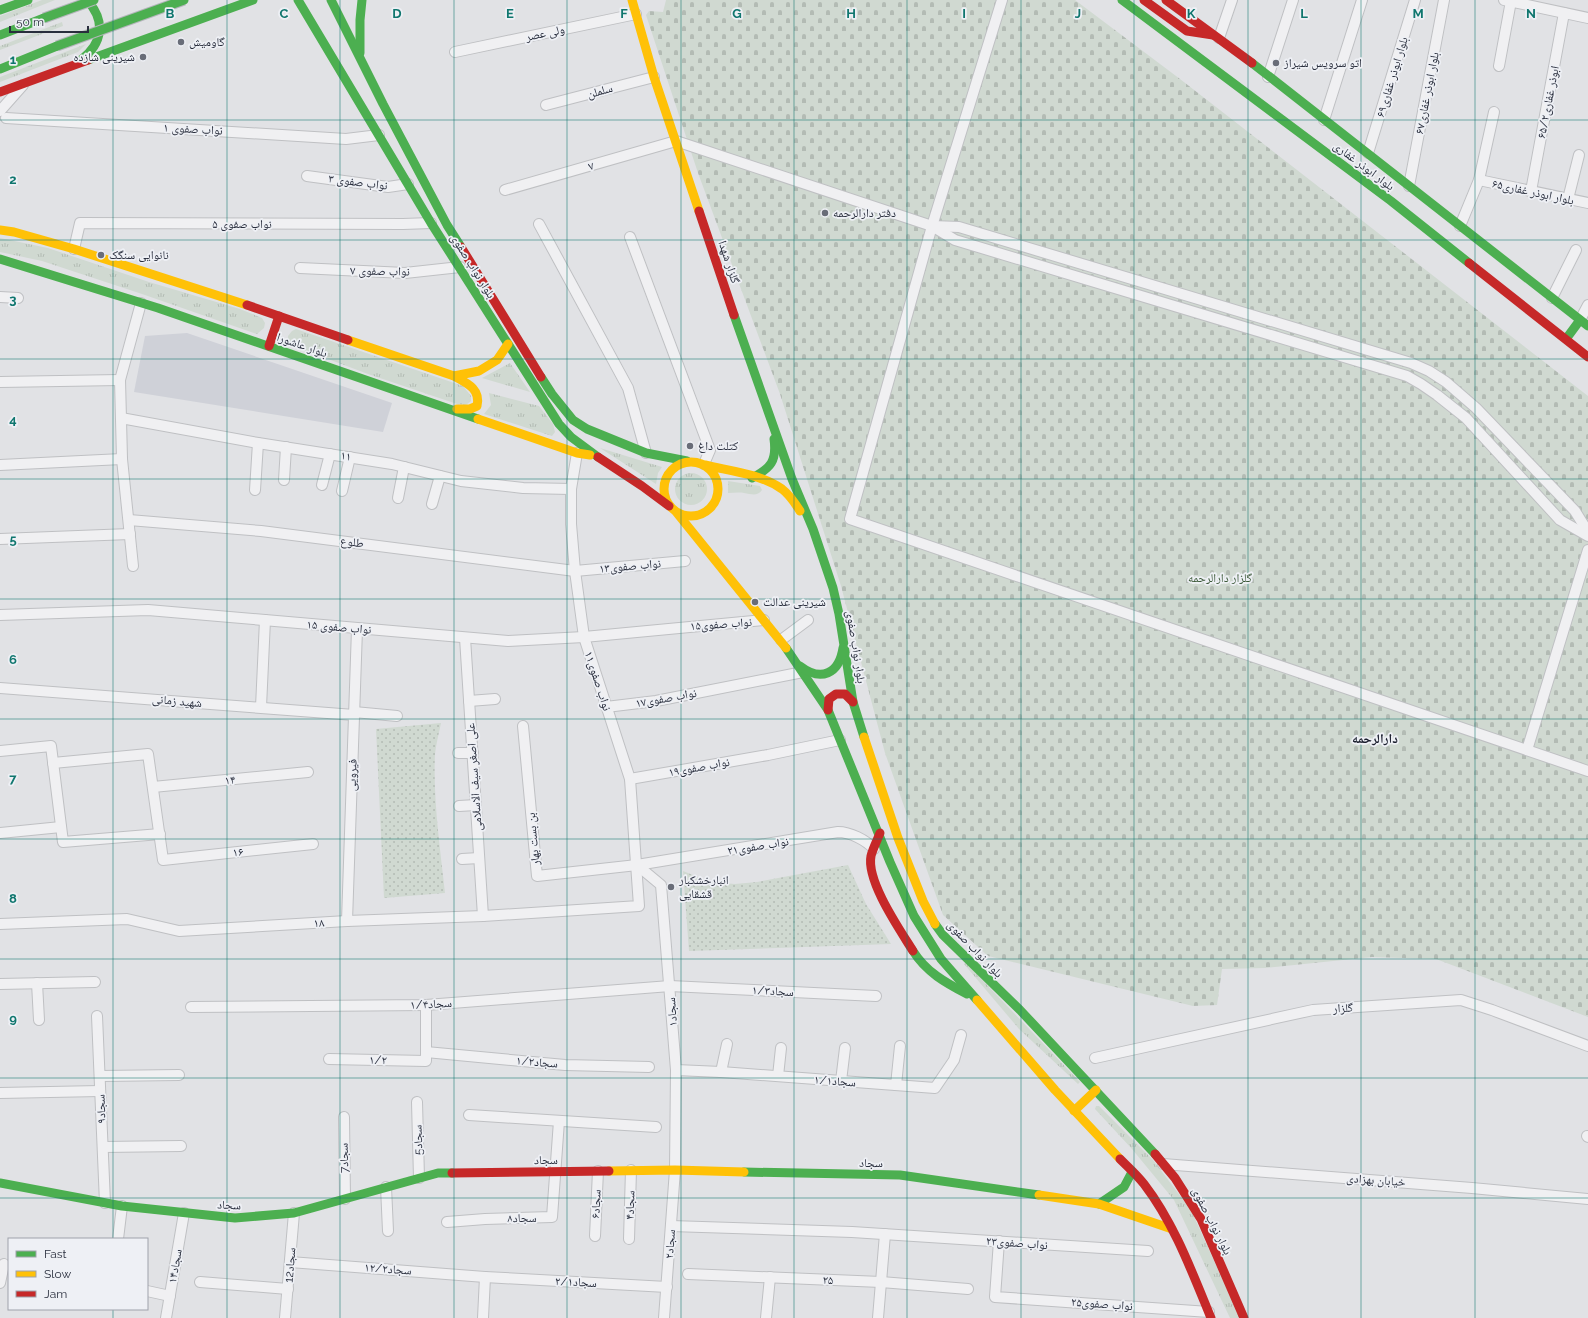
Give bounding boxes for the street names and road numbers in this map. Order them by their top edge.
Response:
street label: ولی عصر [523,22,566,44]
street label: بلوار ابوذر غفاری۶۹ [1373,35,1411,119]
street label: بلوار ابوذر غفاری۶۷ [1412,51,1442,135]
street label: ۶۵/۲ابوذر غفاری [1534,64,1562,140]
street label: سلملن [586,81,614,101]
street label: نواب صفوی ۱ [163,120,223,138]
street label: بلوار ابوذر غفاری [1331,139,1397,194]
street label: ۷ [586,158,596,173]
street label: نواب صفوی ۳ [327,171,388,193]
street label: بلوار ابوذر غفاری۶۵ [1491,176,1575,208]
street label: نواب صفوی ۵ [212,217,272,231]
street label: بلوار نواب صفوی [447,231,498,301]
street label: گلزار شهدا [715,239,743,285]
street label: نواب صفوی ۷ [350,263,410,279]
street label: بلوار عاشورا [275,330,329,361]
street label: ۱۱ [340,448,352,464]
street label: طلوع [339,534,365,551]
street label: ۱۳نواب صفوی [599,556,662,576]
street label: بلوار نواب صفوی [843,610,869,685]
street label: ۱۵نواب صفوی [690,615,752,634]
street label: نواب صفوی ۱۵ [306,617,372,637]
street label: ۱۱نواب صفوی [581,649,614,713]
street label: ۱۷نواب صفوی [634,686,698,711]
street label: شهید زمانی [151,692,203,710]
street label: علی اصغر سیف الاسلامی [463,722,485,832]
street label: ۱۹نواب صفوی [667,755,731,780]
street label: فیرویی [344,759,360,791]
street label: ۱۴ [224,772,236,788]
street label: بن بست بهار [524,812,543,867]
street label: ۲۱نواب صفوی [726,834,790,858]
street label: ۱۶ [232,844,244,860]
street label: ۱۸ [313,916,325,930]
street label: بلوار نواب صفوی [944,918,1006,981]
street label: ۱/۳سجاد [752,983,794,999]
street label: ۱/۴سجاد [410,996,452,1012]
street label: ۱سجاد [664,997,680,1027]
street label: گلزار [1332,1000,1353,1016]
street label: ۱/۲ [369,1053,387,1067]
street label: ۱/۲سجاد [515,1053,559,1071]
street label: ۱/۱سجاد [814,1073,856,1090]
street label: ۹سجاد [93,1094,109,1124]
street label: 5سجاد [410,1124,426,1155]
street label: 7سجاد [337,1143,351,1173]
street label: سجاد [534,1153,558,1167]
street label: سجاد [859,1156,883,1170]
street label: خیابان بهزادی [1346,1171,1406,1189]
street label: بلوار نواب صفوی [1189,1185,1235,1257]
street label: ۶سجاد [588,1189,604,1219]
street label: ۴سجاد [622,1190,638,1220]
street label: سجاد [217,1198,241,1213]
street label: ۸سجاد [507,1211,537,1225]
street label: ۲سجاد [662,1229,678,1259]
street label: ۲۳نواب صفوی [986,1234,1048,1253]
street label: 12سجاد [281,1247,299,1283]
street label: ۱۴سجاد [165,1248,185,1284]
street label: ۱۲/۲سجاد [364,1260,412,1278]
street label: ۲۵ [822,1273,834,1287]
street label: ۲/۱سجاد [555,1274,597,1290]
street label: ۲۵نواب صفوی [1071,1295,1133,1314]

